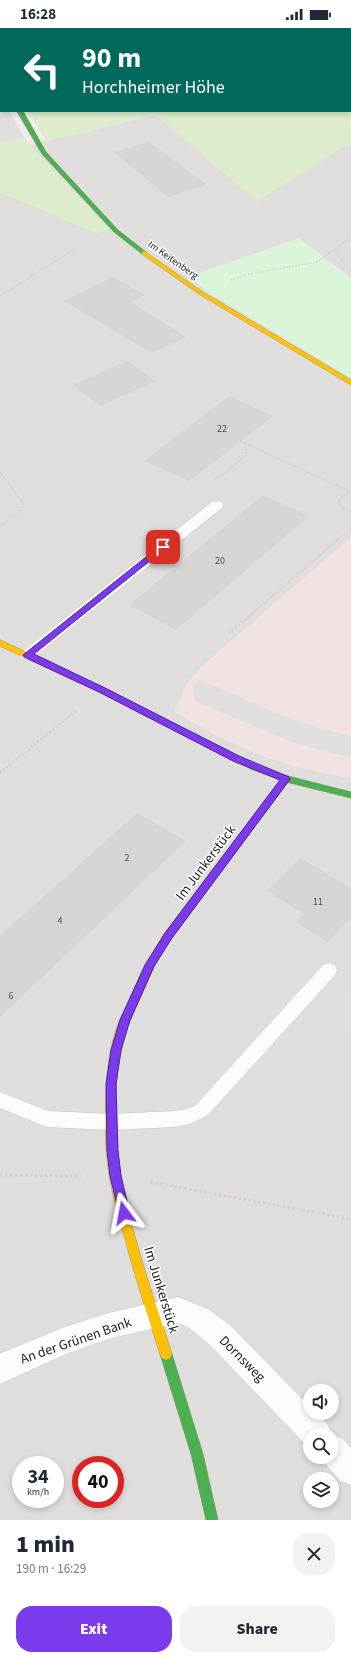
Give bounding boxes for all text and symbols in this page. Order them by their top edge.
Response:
text: 16:28 [20,4,56,25]
text: 90 m [82,38,141,78]
icon: left [16,44,68,96]
text: Horchheimer Höhe [82,75,225,100]
street label: Im Keitenberg [145,237,201,283]
house number: 22 [217,422,227,436]
pin [146,530,180,564]
icon: arrive [152,536,174,558]
house number: 20 [215,554,225,568]
street label: Im Junkerstück [171,821,241,905]
house number: 2 [125,851,130,865]
house number: 11 [313,895,323,909]
house number: 4 [58,914,63,928]
house number: 6 [9,989,14,1003]
position arrow [103,1192,145,1234]
street label: Im Junkerstück [138,1244,184,1336]
street label: An der Grünen Bank [18,1313,134,1369]
street label: Dornsweg [214,1331,270,1387]
map controls [303,1384,339,1508]
button: sound [303,1384,339,1420]
button: search [303,1428,339,1464]
speed limit sign: 40 [72,1456,124,1508]
text: 34 [27,1463,49,1491]
button: layers [303,1472,339,1508]
text: km/h [27,1485,49,1499]
text: 1 min [16,1527,75,1562]
button: close [293,1533,335,1575]
text: 190 m · 16:29 [16,1560,86,1578]
button: Exit [16,1606,172,1652]
button: Share [180,1606,335,1652]

